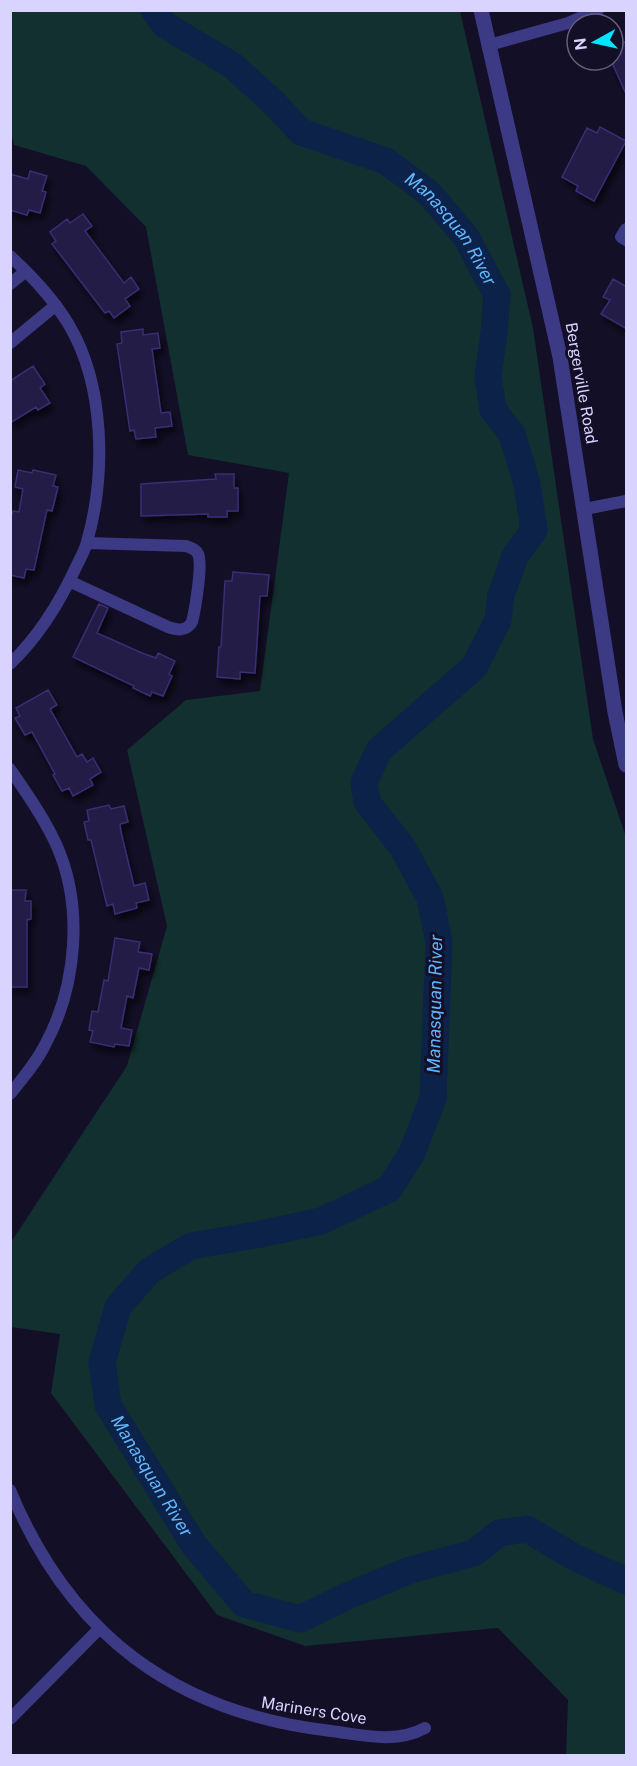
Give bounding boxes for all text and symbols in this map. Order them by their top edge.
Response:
north arrow [565,12,625,72]
text: N [570,36,591,52]
water label: Manasquan River [401,168,501,289]
street label: Bergerville Road [561,321,602,445]
water label: Manasquan River [423,934,446,1074]
water label: Manasquan River [107,1411,197,1541]
street label: Mariners Cove [260,1693,368,1728]

